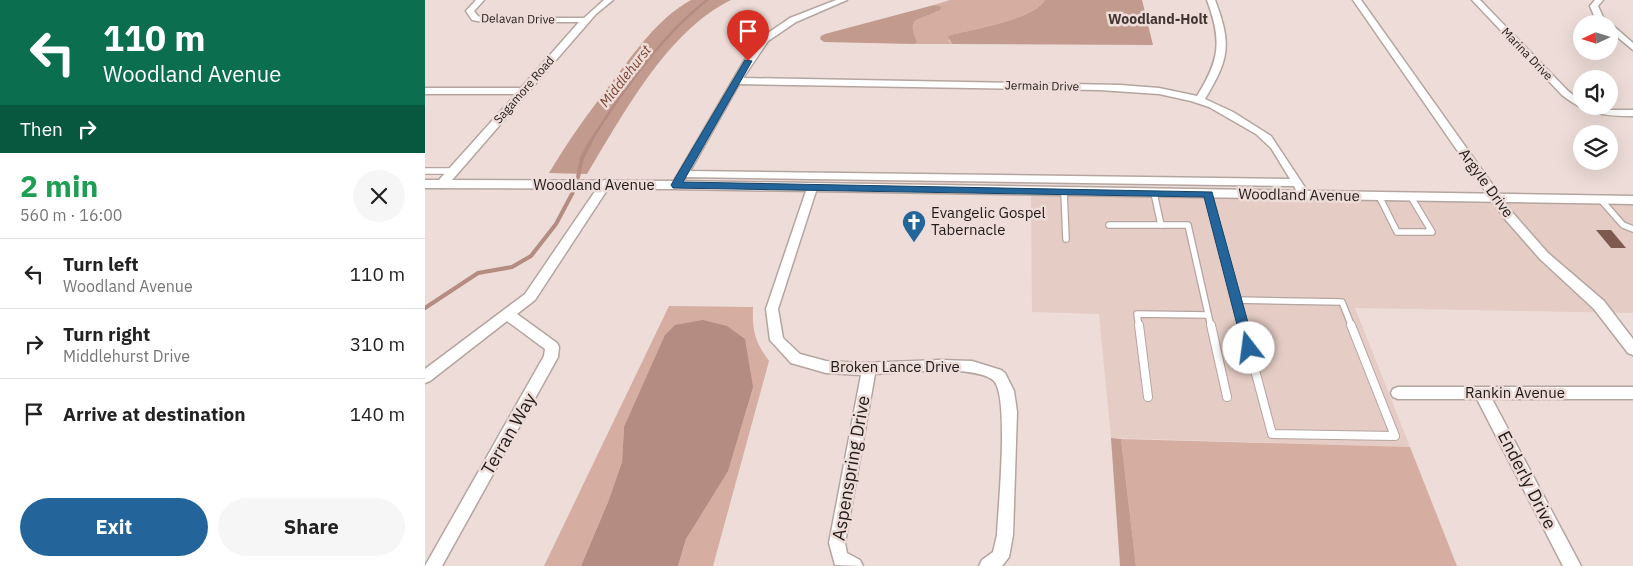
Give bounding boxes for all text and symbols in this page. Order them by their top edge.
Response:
street label: Delavan Drive [481,10,556,27]
pin [727,10,769,61]
district label: Woodland-Holt [1108,10,1208,28]
text: 110 m [103,15,206,61]
north arrow [1573,15,1617,60]
map controls [1573,15,1618,170]
icon: arrive [734,17,762,45]
icon: left [20,20,85,85]
street label: Marina Drive [1499,24,1556,83]
water label: Middlehurst [595,41,655,110]
street label: Sagamore Road [490,53,557,127]
text: Woodland Avenue [103,59,281,88]
button: sound [1573,70,1618,115]
street label: Jermain Drive [1005,77,1080,94]
icon: right [73,115,101,143]
text: Then [20,117,63,141]
button: layers [1573,125,1618,170]
street label: Argyle Drive [1455,144,1518,221]
text: 2 min [20,166,98,205]
button: close [353,170,405,222]
street label: Woodland Avenue [533,175,655,194]
street label: Woodland Avenue [1238,184,1360,205]
place label: Evangelic Gospel Tabernacle [931,203,1046,239]
text: 560 m · 16:00 [20,205,122,225]
church icon: Evangelic Gospel Tabernacle [901,209,927,243]
text: Turn left [63,252,139,276]
icon: left [20,260,48,288]
text: 110 m [350,262,405,286]
text: Woodland Avenue [63,276,193,296]
position arrow [1222,321,1274,373]
text: Turn right [63,322,150,346]
icon: right [20,330,48,358]
text: 310 m [350,332,405,356]
text: Middlehurst Drive [63,346,190,366]
street label: Broken Lance Drive [830,357,960,376]
street label: Rankin Avenue [1465,383,1565,402]
street label: Terran Way [476,389,541,479]
street label: Aspenspring Drive [826,393,875,542]
icon: arrive [20,400,48,428]
text: Arrive at destination [63,402,246,426]
text: 140 m [350,402,405,426]
street label: Enderly Drive [1493,427,1562,533]
button: Exit [20,498,208,556]
button: Share [218,498,405,556]

